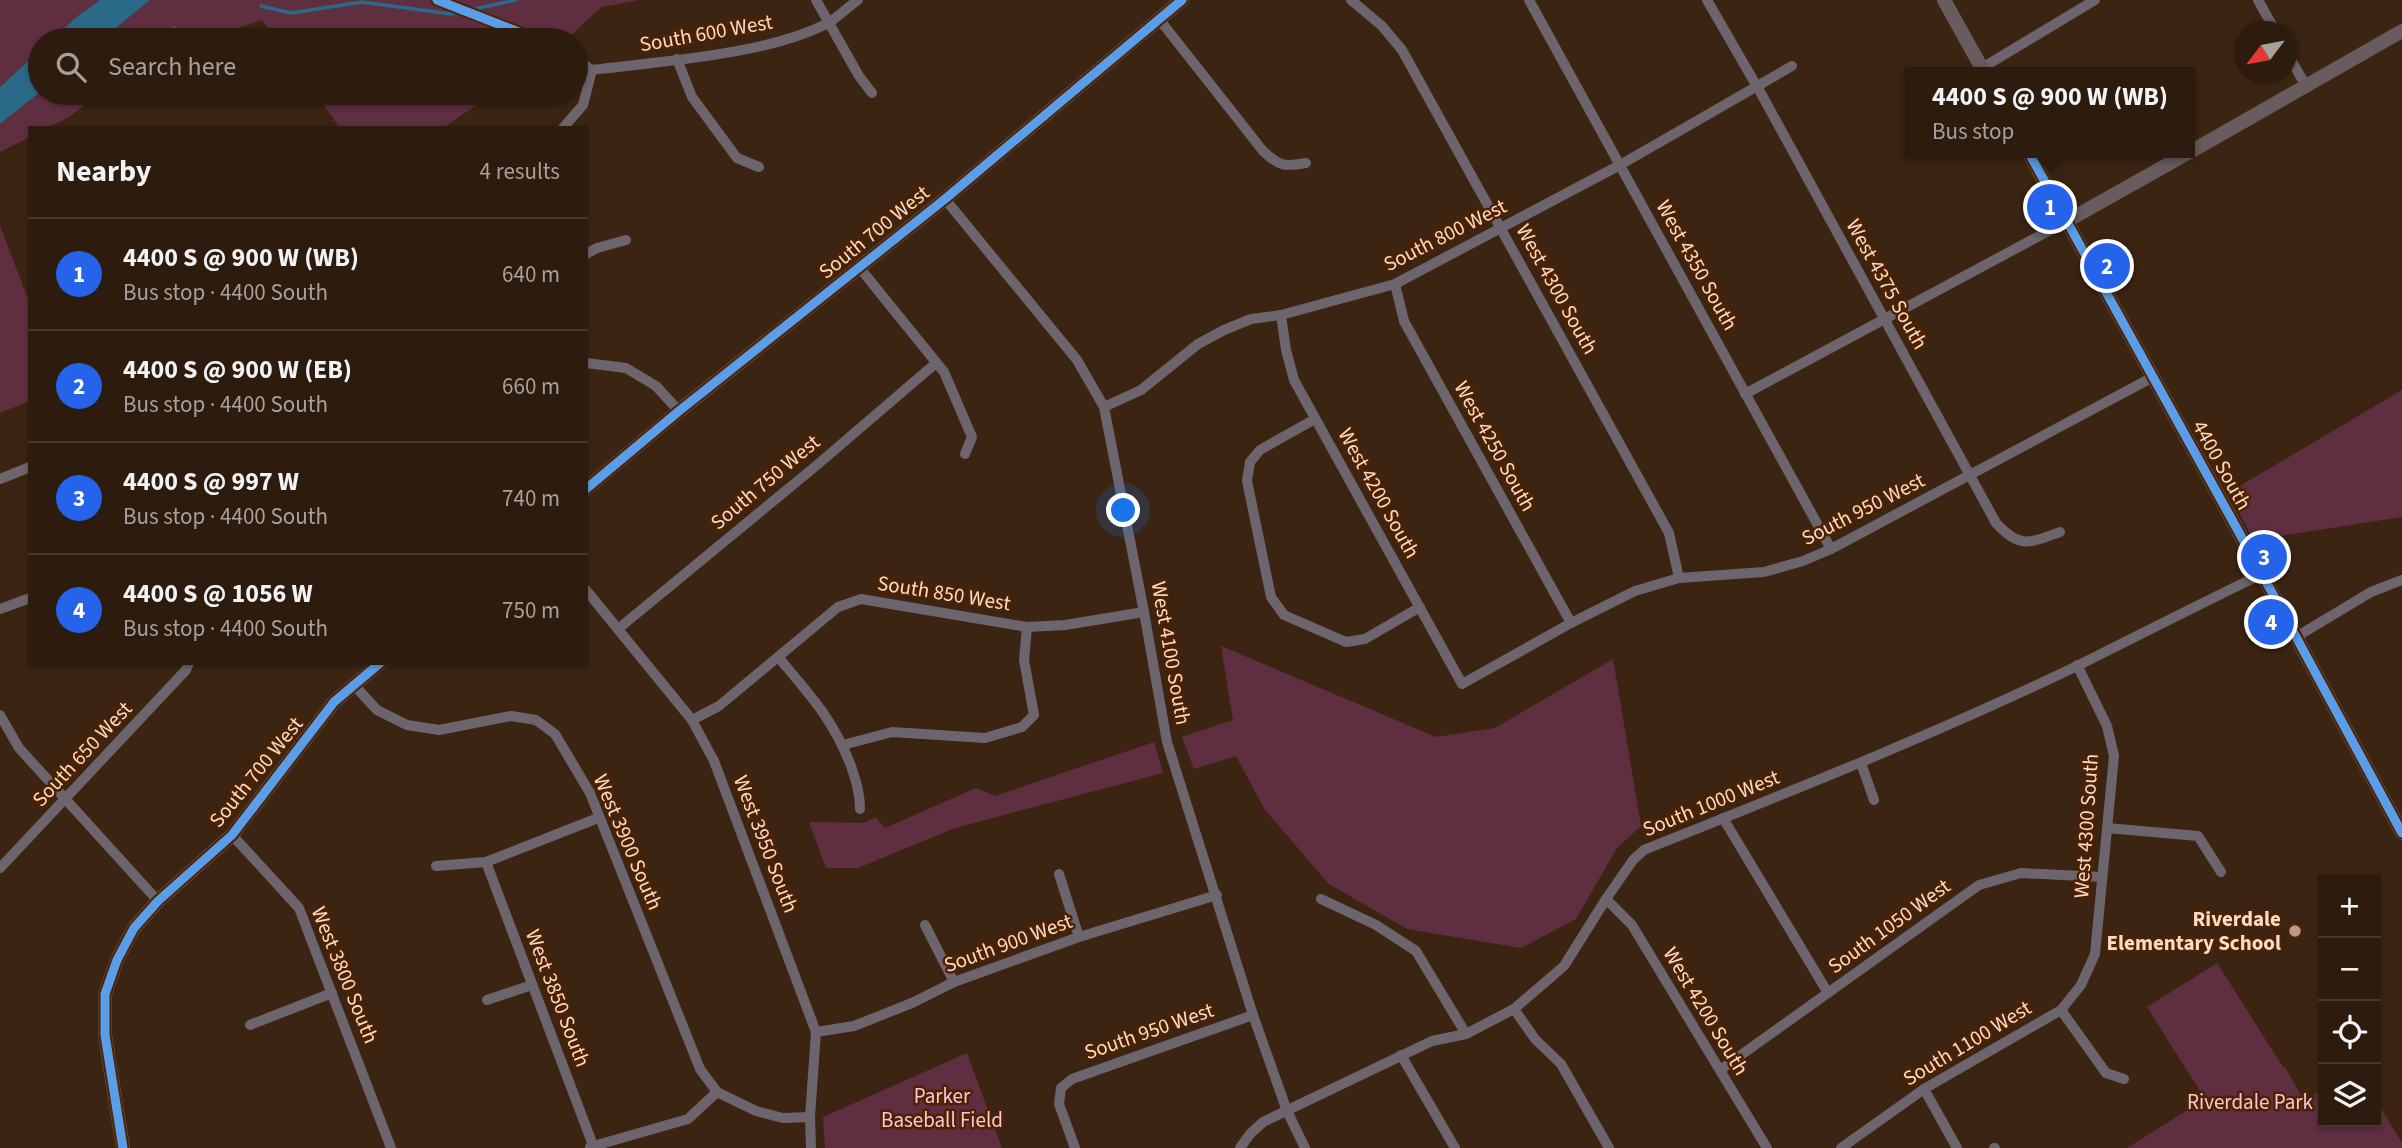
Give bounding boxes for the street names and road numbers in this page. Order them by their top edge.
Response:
street label: South 600 West [637,7,775,59]
street label: South 700 West [812,178,936,286]
street label: South 800 West [1378,191,1512,279]
street label: West 4350 South [1649,194,1745,336]
street label: West 4375 South [1839,213,1935,355]
street label: West 4300 South [1509,218,1605,360]
street label: West 4250 South [1447,375,1543,517]
street label: 4400 South [2185,415,2259,515]
street label: West 4200 South [1331,422,1427,564]
street label: South 750 West [704,427,826,537]
street label: South 950 West [1796,465,1930,553]
street label: South 850 West [875,568,1013,618]
street label: West 4100 South [1144,579,1198,727]
street label: South 650 West [25,695,139,813]
street label: South 700 West [202,710,310,834]
street label: West 4300 South [2066,753,2106,899]
street label: South 1000 West [1638,762,1784,844]
street label: West 3900 South [586,769,670,915]
street label: West 3950 South [726,771,806,917]
street label: South 1050 West [1821,871,1957,981]
street label: West 3800 South [304,902,386,1048]
street label: South 900 West [940,906,1076,980]
street label: West 3850 South [518,925,598,1071]
street label: West 4200 South [1656,941,1756,1081]
street label: South 1100 West [1897,993,2037,1093]
street label: South 950 West [1080,995,1218,1067]

